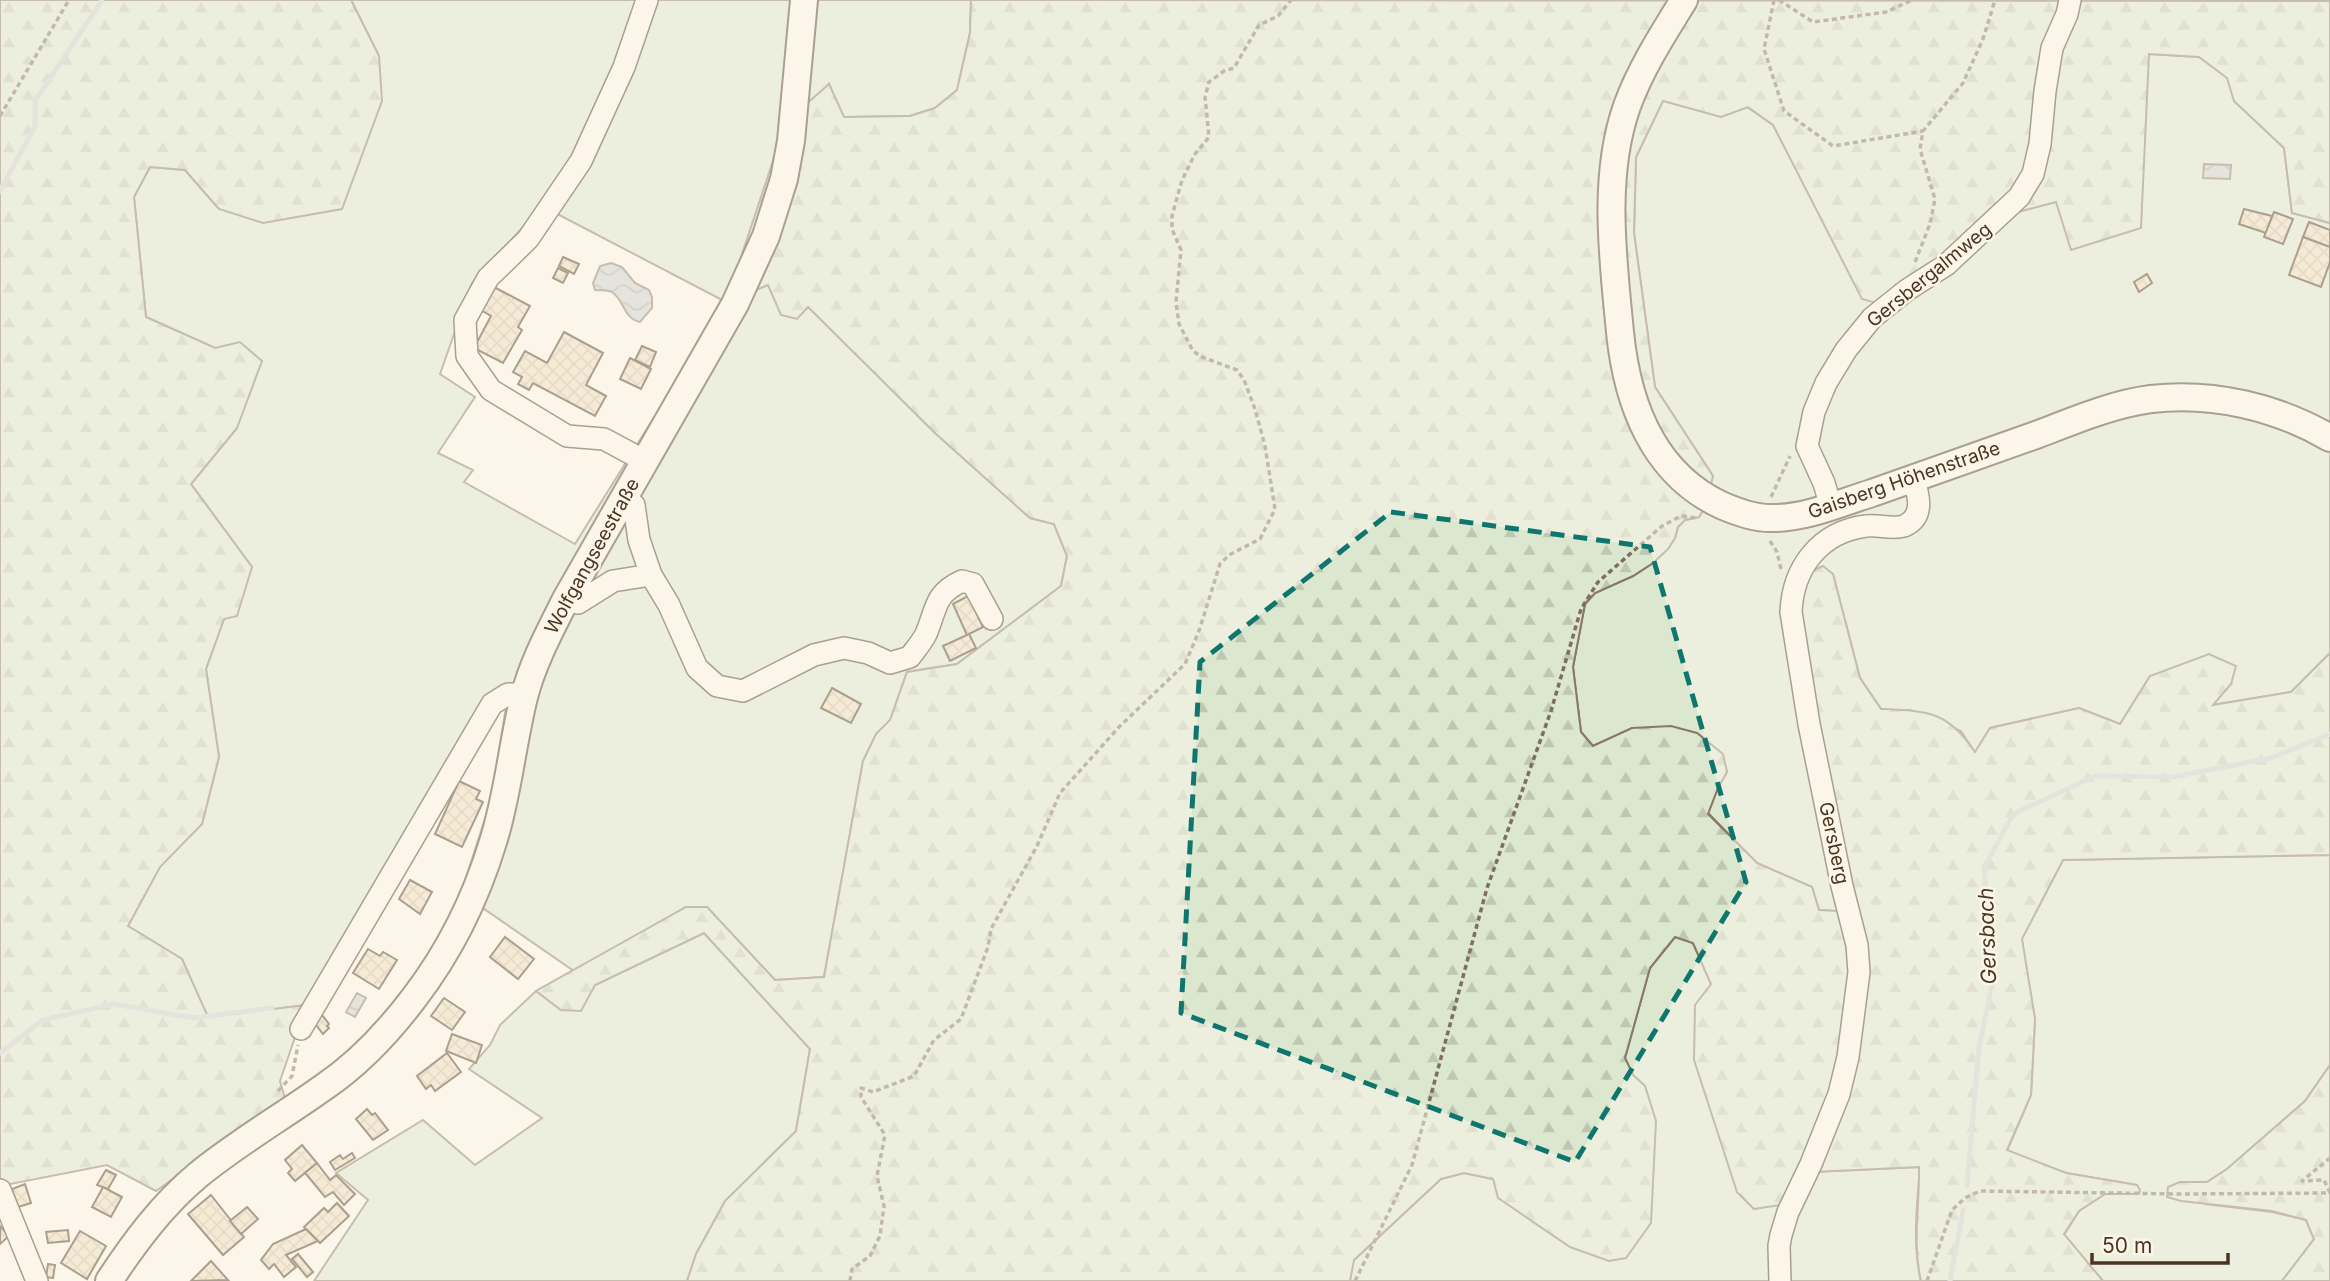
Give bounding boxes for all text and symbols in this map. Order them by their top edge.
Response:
street label: Gersbergalmweg [1862,218,1996,332]
street label: Gaisberg Höhenstraße [1805,436,2003,524]
street label: Wolfgangseestraße [540,474,644,638]
street label: Gersberg [1814,800,1854,886]
water label: Gersbach [1973,887,2001,985]
scale bar [2092,1222,2228,1266]
text: 50 m [2102,1233,2152,1258]

